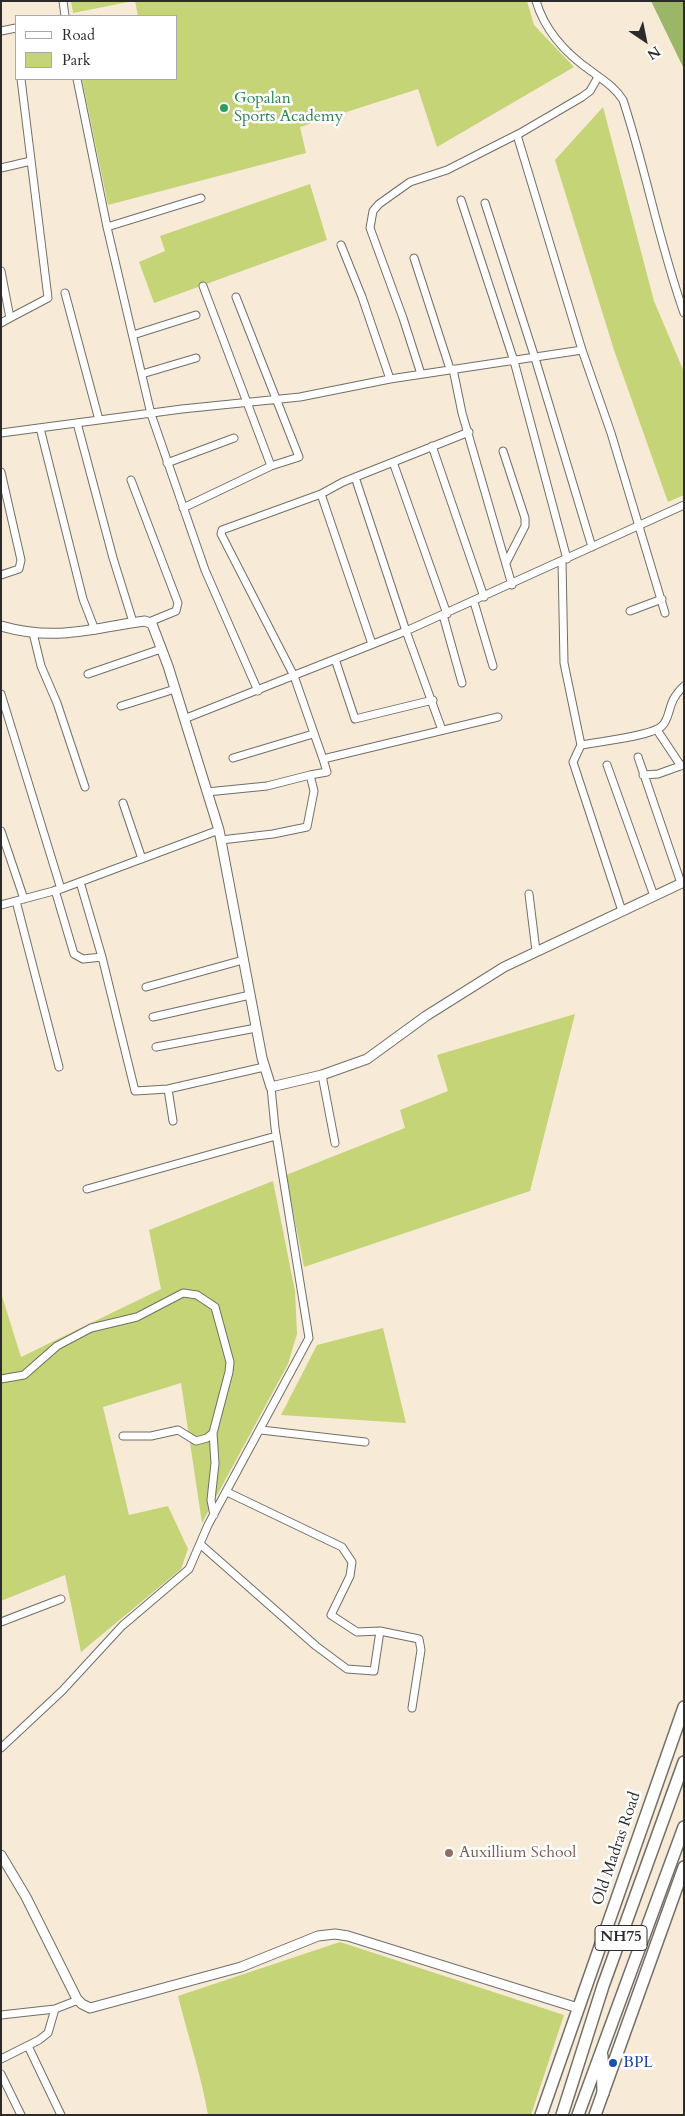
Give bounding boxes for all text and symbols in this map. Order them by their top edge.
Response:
legend [15,15,178,80]
north arrow [620,15,670,65]
text: Road [62,25,95,45]
text: N [643,42,664,64]
text: Park [62,50,91,70]
place label: Gopalan Sports Academy [234,89,343,127]
marker: Gopalan Sports Academy [218,102,230,114]
street label: Old Madras Road [589,1790,645,1908]
place label: Auxillium School [459,1843,576,1863]
marker: Auxillium School [443,1847,455,1859]
road number: NH75 [595,1926,647,1950]
place label: BPL [623,2053,653,2073]
marker: BPL [607,2057,619,2069]

